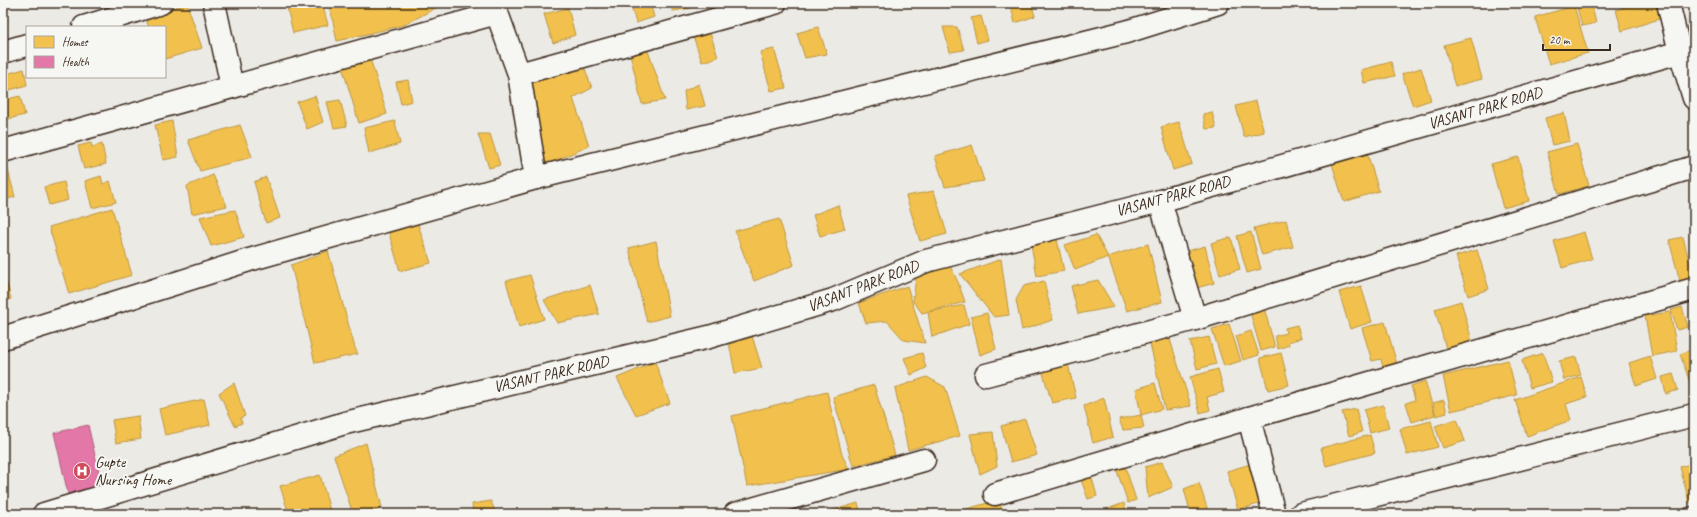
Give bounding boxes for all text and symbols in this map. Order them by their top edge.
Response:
legend [26,26,166,78]
scale bar [1543,26,1610,52]
text: 20 m [1549,32,1571,48]
text: Homes [62,34,89,50]
text: Health [62,54,89,70]
street label: VASANT PARK ROAD [1426,82,1546,134]
street label: VASANT PARK ROAD [1114,171,1234,221]
street label: VASANT PARK ROAD [805,255,923,316]
street label: VASANT PARK ROAD [492,351,612,397]
place label: Gupte Nursing Home [95,452,173,490]
hospital icon: Gupte Nursing Home [72,461,92,481]

